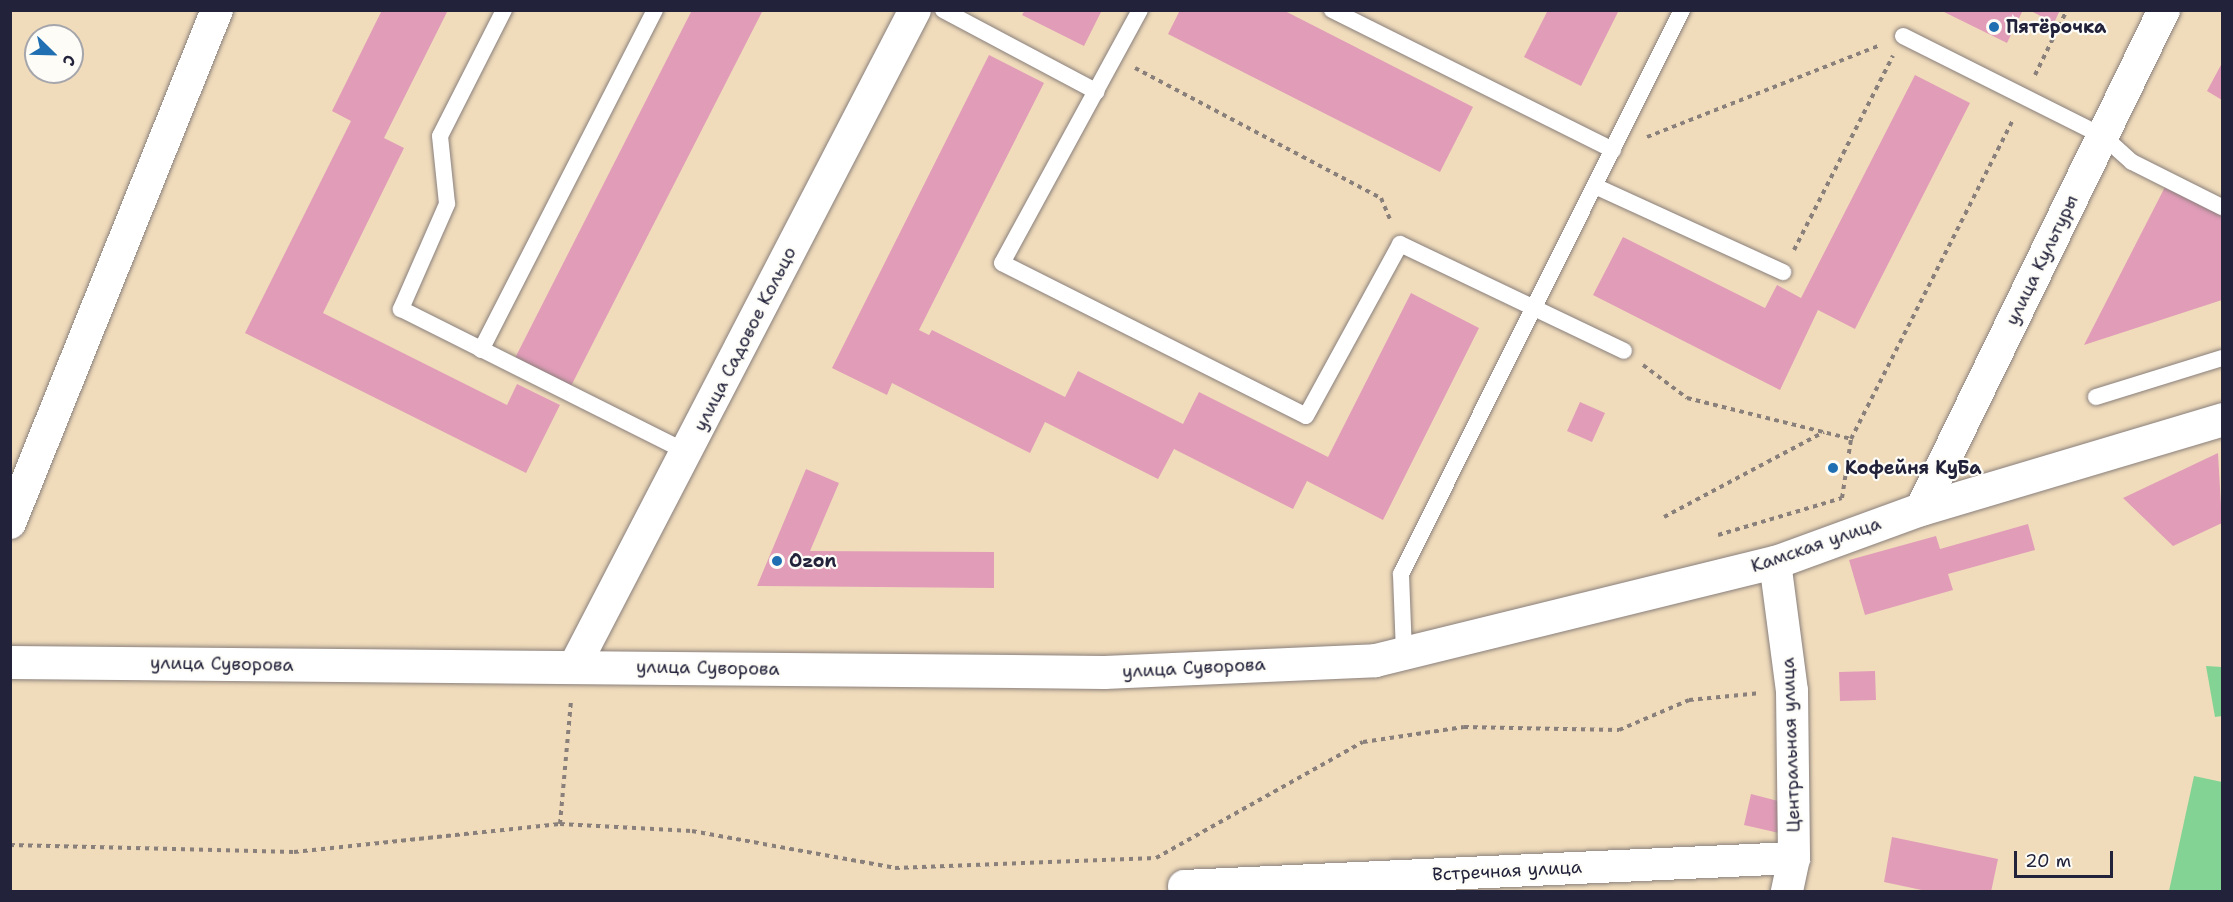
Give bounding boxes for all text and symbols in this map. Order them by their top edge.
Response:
place label: Пятёрочка [2006,16,2106,38]
marker: Пятёрочка [1987,20,2001,34]
north arrow [24,24,84,84]
text: С [58,52,81,69]
street label: улица Культуры [2001,191,2083,329]
street label: улица Садовое Кольцо [689,243,801,435]
place label: Кофейня КуБа [1845,457,1982,479]
marker: Кофейня КуБа [1826,461,1840,475]
street label: Камская улица [1748,513,1884,577]
place label: Ozon [789,550,836,572]
marker: Ozon [770,554,784,568]
street label: улица Суворова [150,652,294,676]
street label: улица Суворова [1122,653,1266,683]
street label: улица Суворова [636,656,780,680]
street label: Центральная улица [1777,657,1805,833]
scale bar [2017,839,2116,877]
text: 20 m [2025,849,2071,873]
street label: Встречная улица [1432,856,1582,886]

